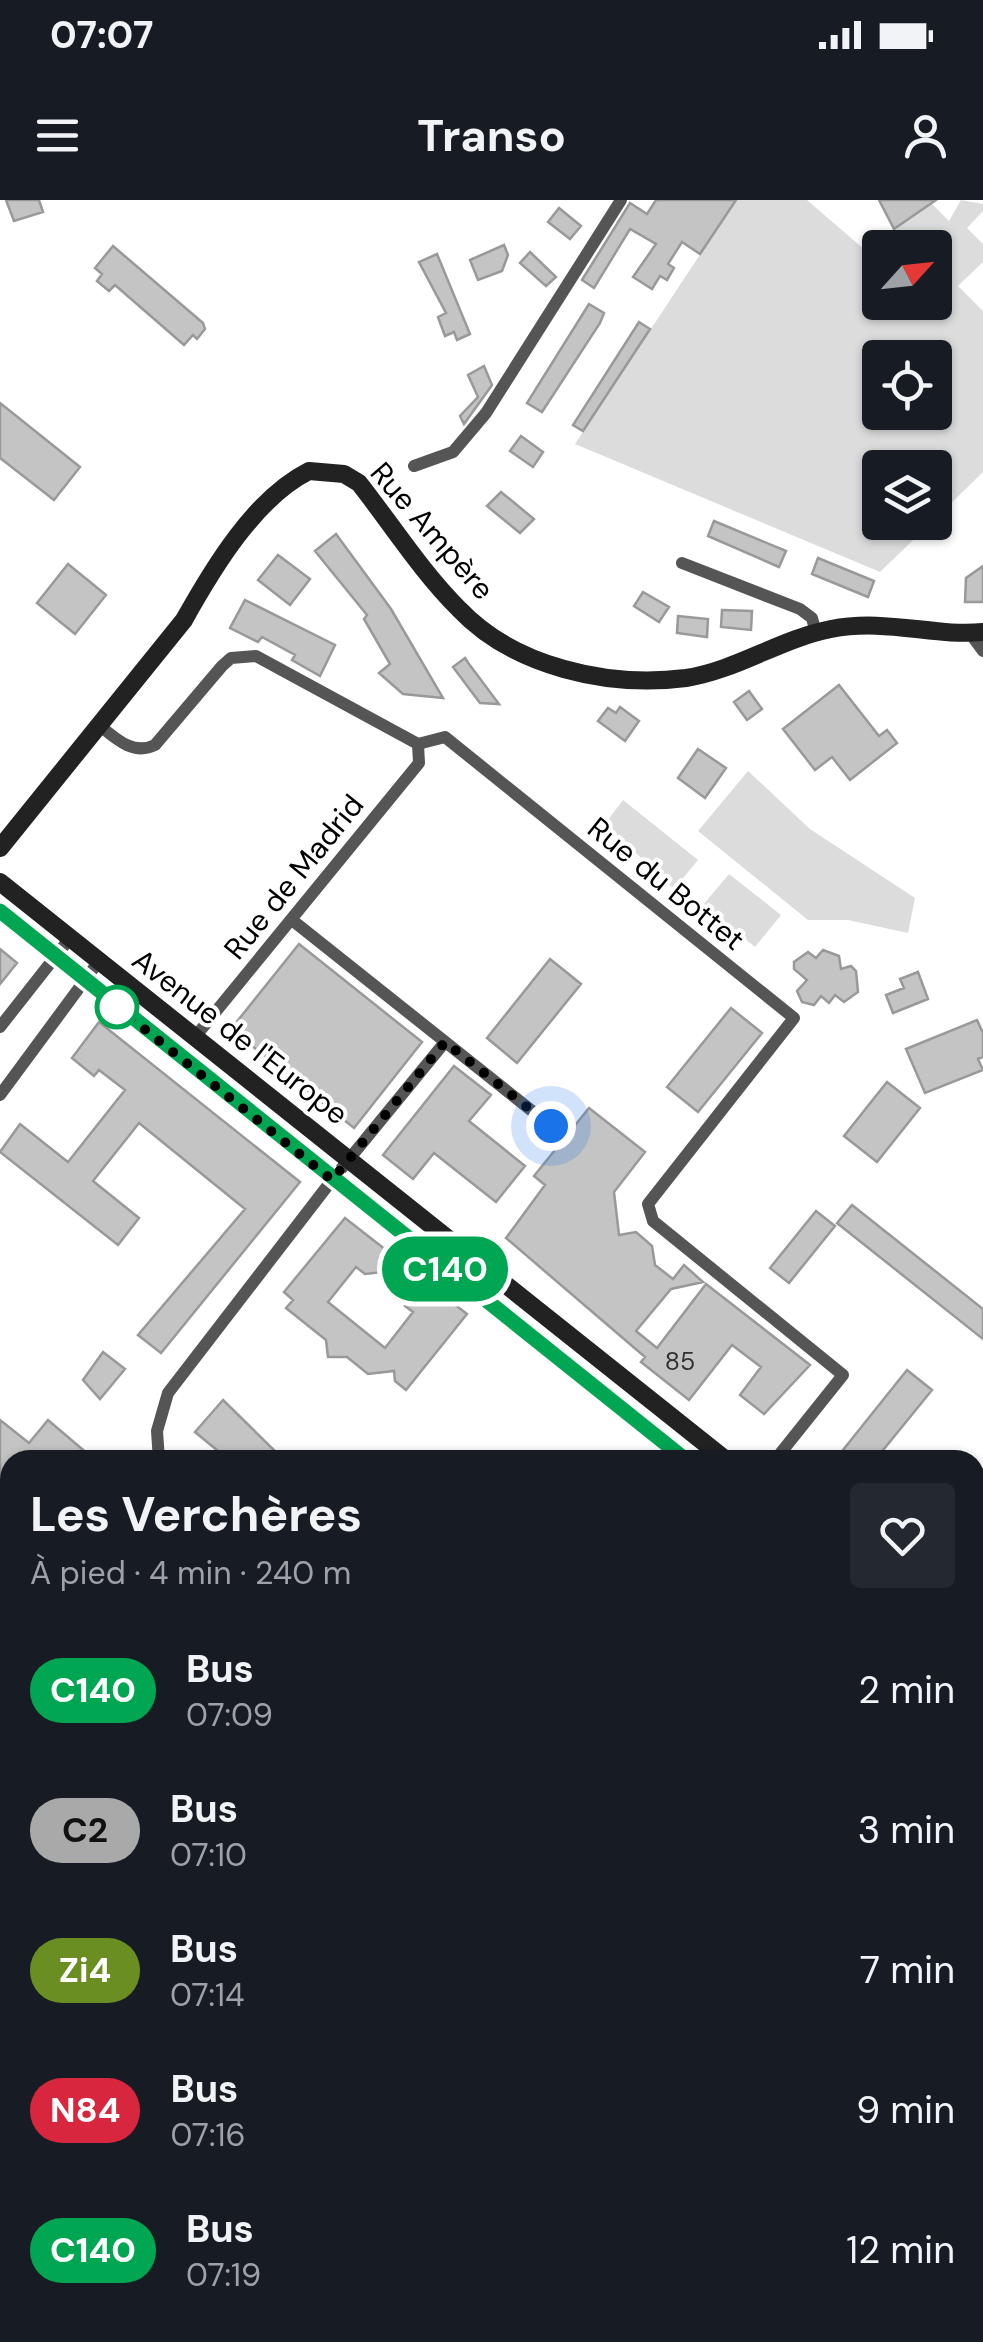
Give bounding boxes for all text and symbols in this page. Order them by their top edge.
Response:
text: 07:07 [50,10,154,60]
text: Transo [417,106,566,165]
icon: menu [30,108,85,163]
icon: person [898,108,953,163]
north arrow [862,230,952,320]
map controls [862,230,952,540]
button: locate [862,340,952,430]
button: layers [862,450,952,540]
street label: Rue Ampère [362,454,503,608]
street label: Rue de Madrid [215,786,372,967]
street label: Rue du Bottet [580,808,753,959]
street label: Avenue de l'Europe [124,940,356,1133]
unlabelled marker [96,986,138,1028]
your location [526,1101,576,1151]
line badge: C140 [375,1236,515,1302]
text: C140 [402,1246,488,1292]
house number: 85 [665,1345,695,1378]
text: Les Verchères [30,1483,362,1546]
button: heart [850,1483,955,1588]
text: À pied · 4 min · 240 m [30,1552,351,1594]
text: Bus [186,1644,254,1694]
text: 2 min [858,1665,955,1715]
text: C140 [50,1667,136,1713]
text: 07:09 [186,1694,273,1736]
text: Bus [170,1784,238,1834]
text: 3 min [858,1805,955,1855]
text: C2 [62,1807,108,1853]
text: 07:10 [170,1834,247,1876]
text: Bus [170,1924,238,1974]
text: 7 min [860,1945,955,1995]
text: Zi4 [59,1947,111,1993]
text: 07:14 [170,1974,244,2016]
text: Bus [170,2064,238,2114]
text: 9 min [856,2085,955,2135]
text: N84 [50,2087,120,2133]
text: 07:16 [170,2114,246,2156]
text: Bus [186,2204,254,2254]
text: 12 min [846,2225,955,2275]
text: C140 [50,2227,136,2273]
text: 07:19 [186,2254,261,2296]

